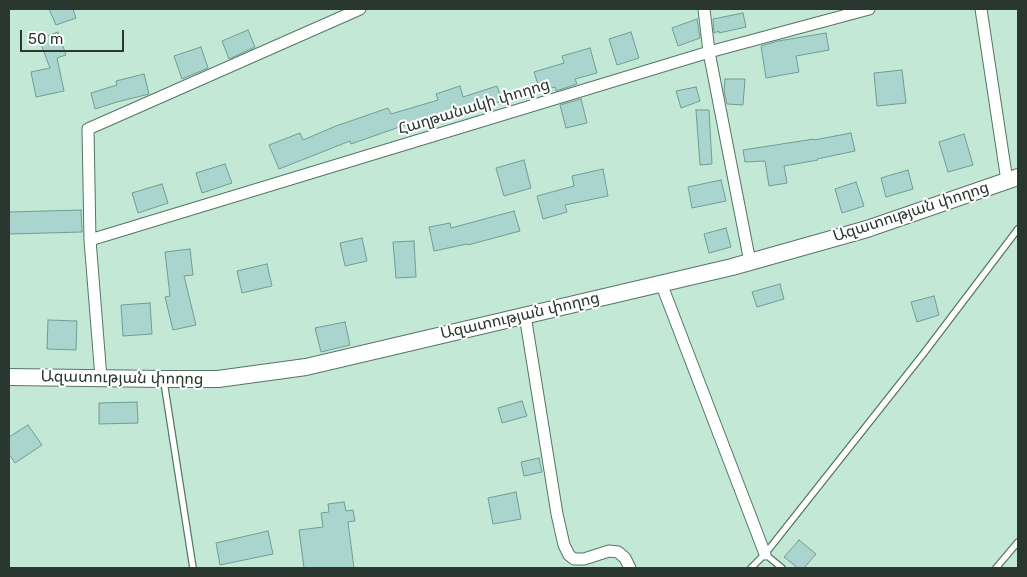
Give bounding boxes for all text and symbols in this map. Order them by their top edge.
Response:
scale bar [22,20,126,52]
text: 50 m [28,30,63,48]
street label: Հաղթանակի փողոց [396,75,552,139]
street label: Ազատության փողոց [831,178,991,246]
street label: Ազատության փողոց [438,288,602,344]
street label: Ազատության փողոց [40,367,204,389]

